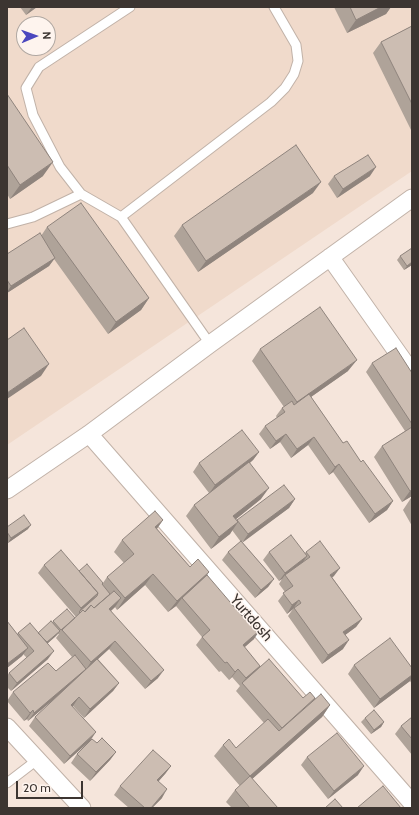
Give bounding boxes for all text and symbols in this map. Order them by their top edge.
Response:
north arrow [16,16,56,56]
text: N [40,31,54,40]
street label: Yurtdosh [226,591,276,645]
scale bar [18,773,85,799]
text: 20 m [23,780,51,795]

